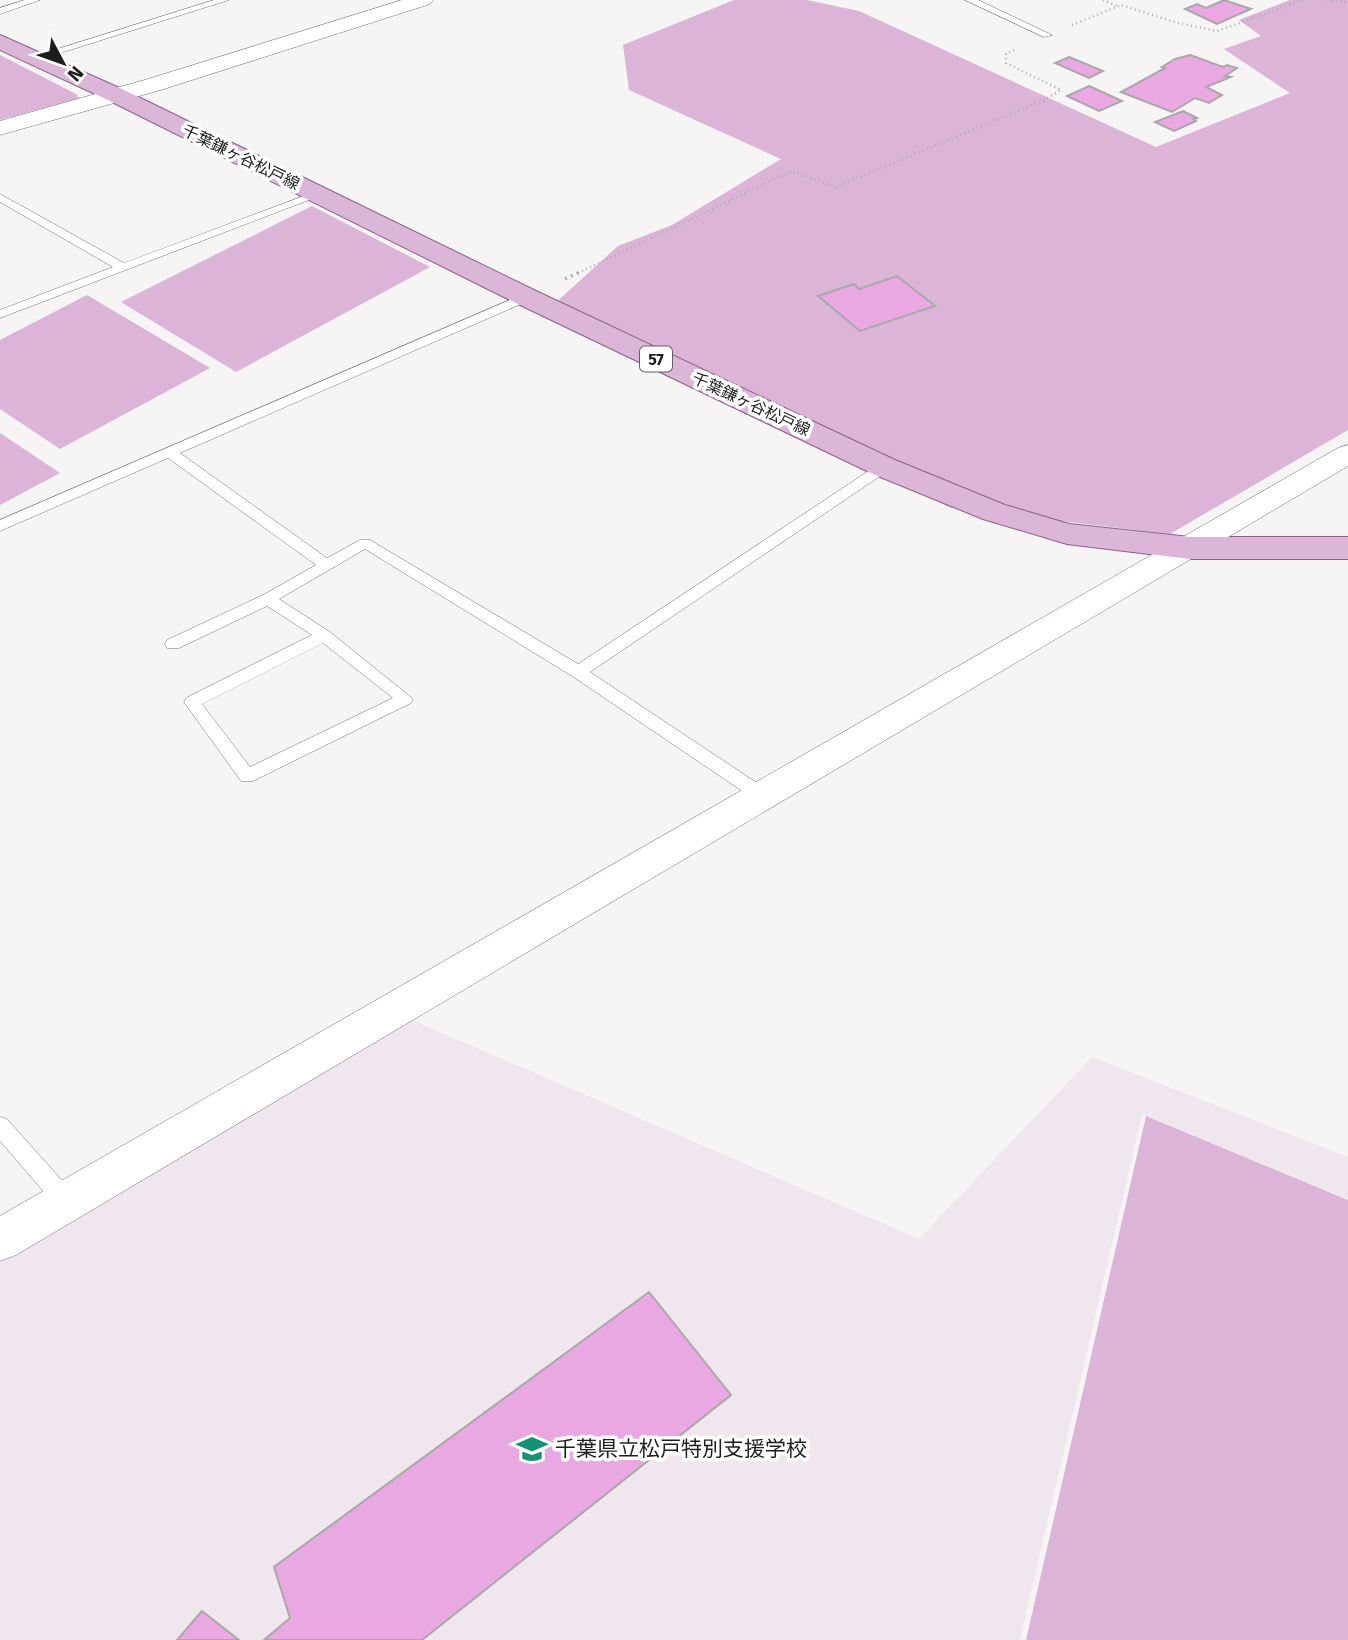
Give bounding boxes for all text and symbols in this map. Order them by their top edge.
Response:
north arrow [28,28,98,98]
text: N [63,62,88,86]
street label: 千葉鎌ヶ谷松戸線 [179,120,303,194]
road number: 57 [640,346,672,372]
street label: 千葉鎌ヶ谷松戸線 [689,368,813,440]
school or university icon: 千葉県立松戸特別支援学校 [515,1432,549,1466]
place label: 千葉県立松戸特別支援学校 [555,1436,807,1462]

